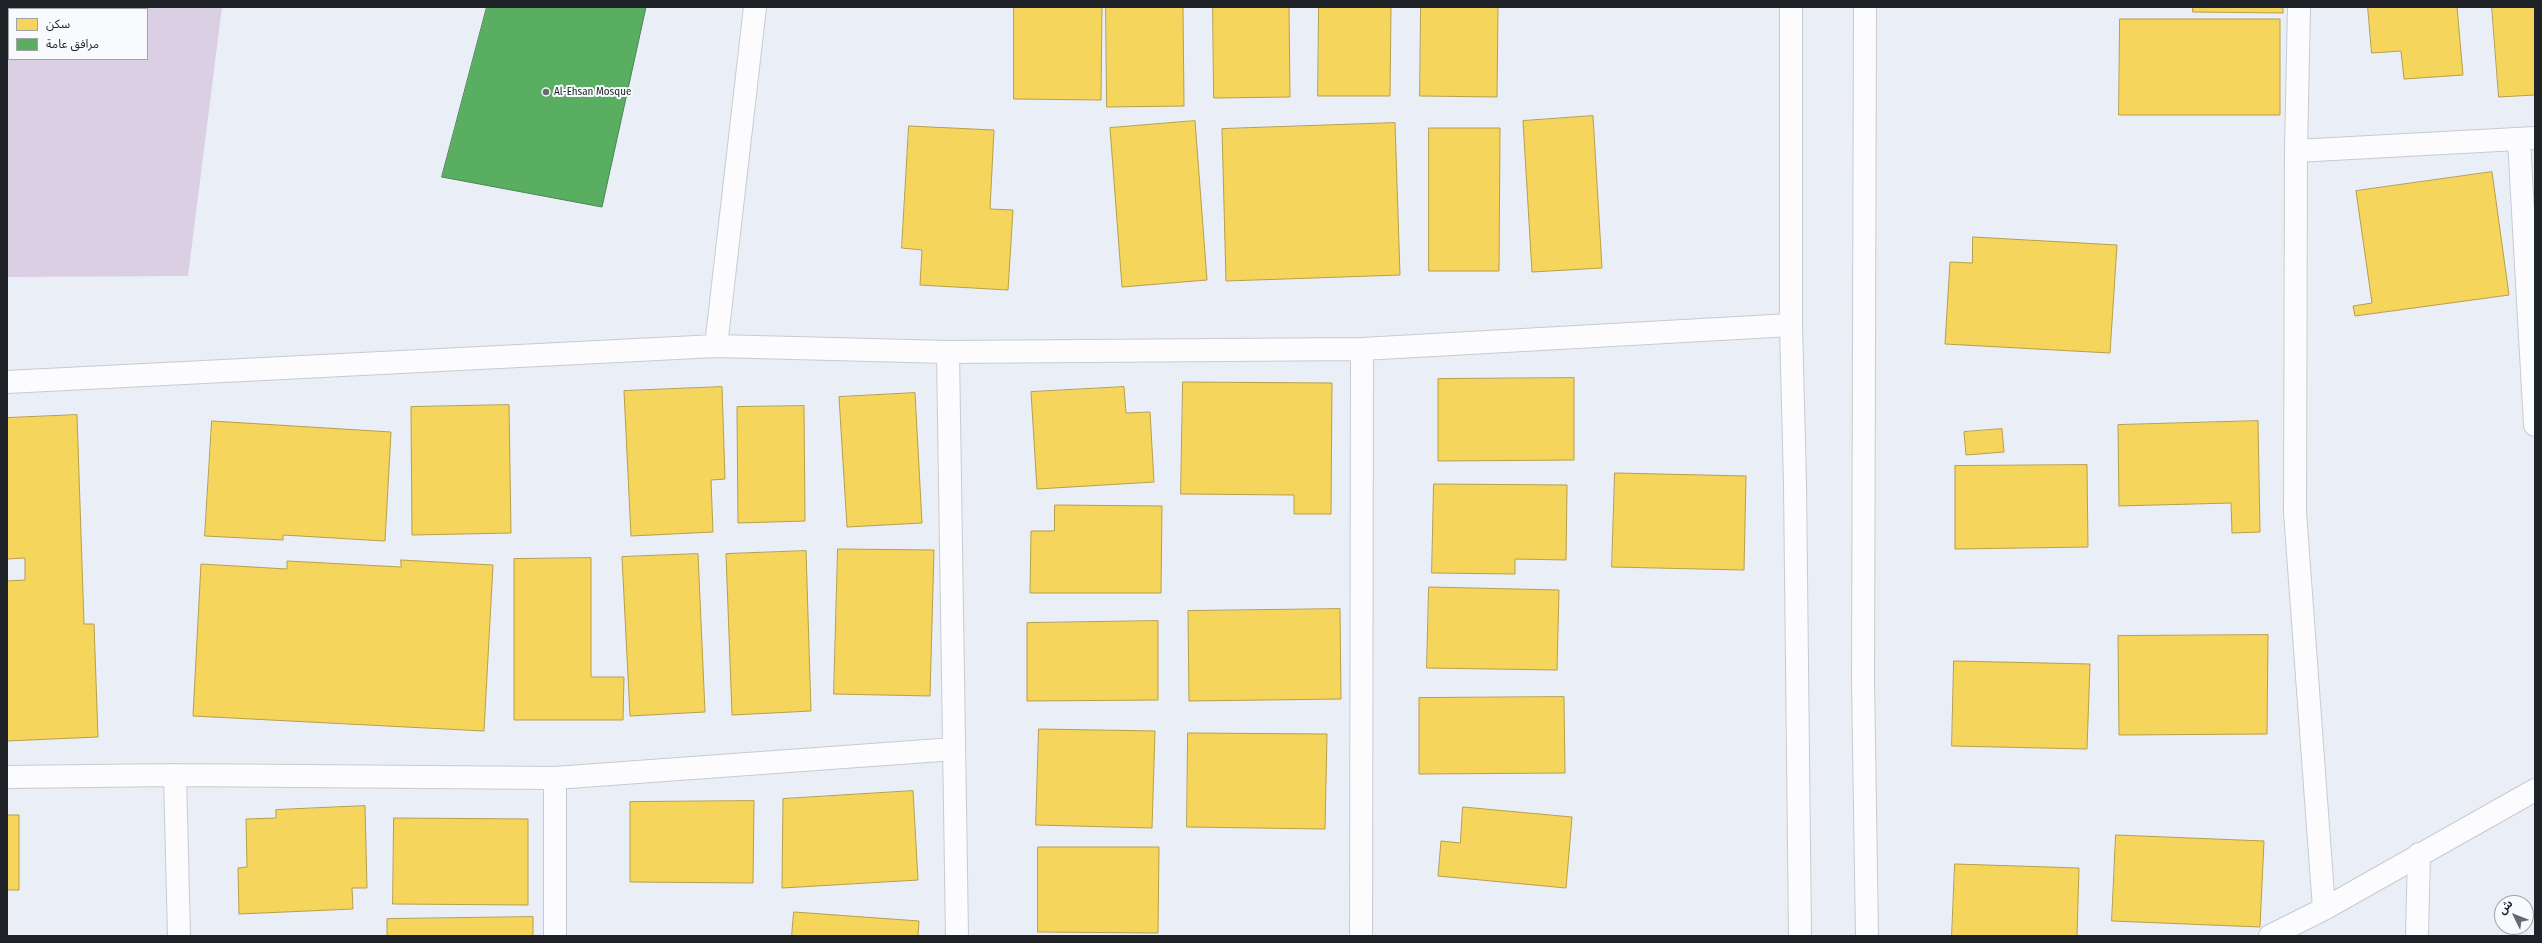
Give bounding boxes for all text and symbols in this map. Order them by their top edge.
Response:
legend [8,8,148,60]
text: سكن [46,17,70,31]
text: مرافق عامة [46,37,99,51]
place label: Al-Ehsan Mosque [554,85,631,99]
marker: Al-Ehsan Mosque [541,87,551,97]
north arrow [2494,895,2534,935]
text: ش [2496,897,2515,917]

